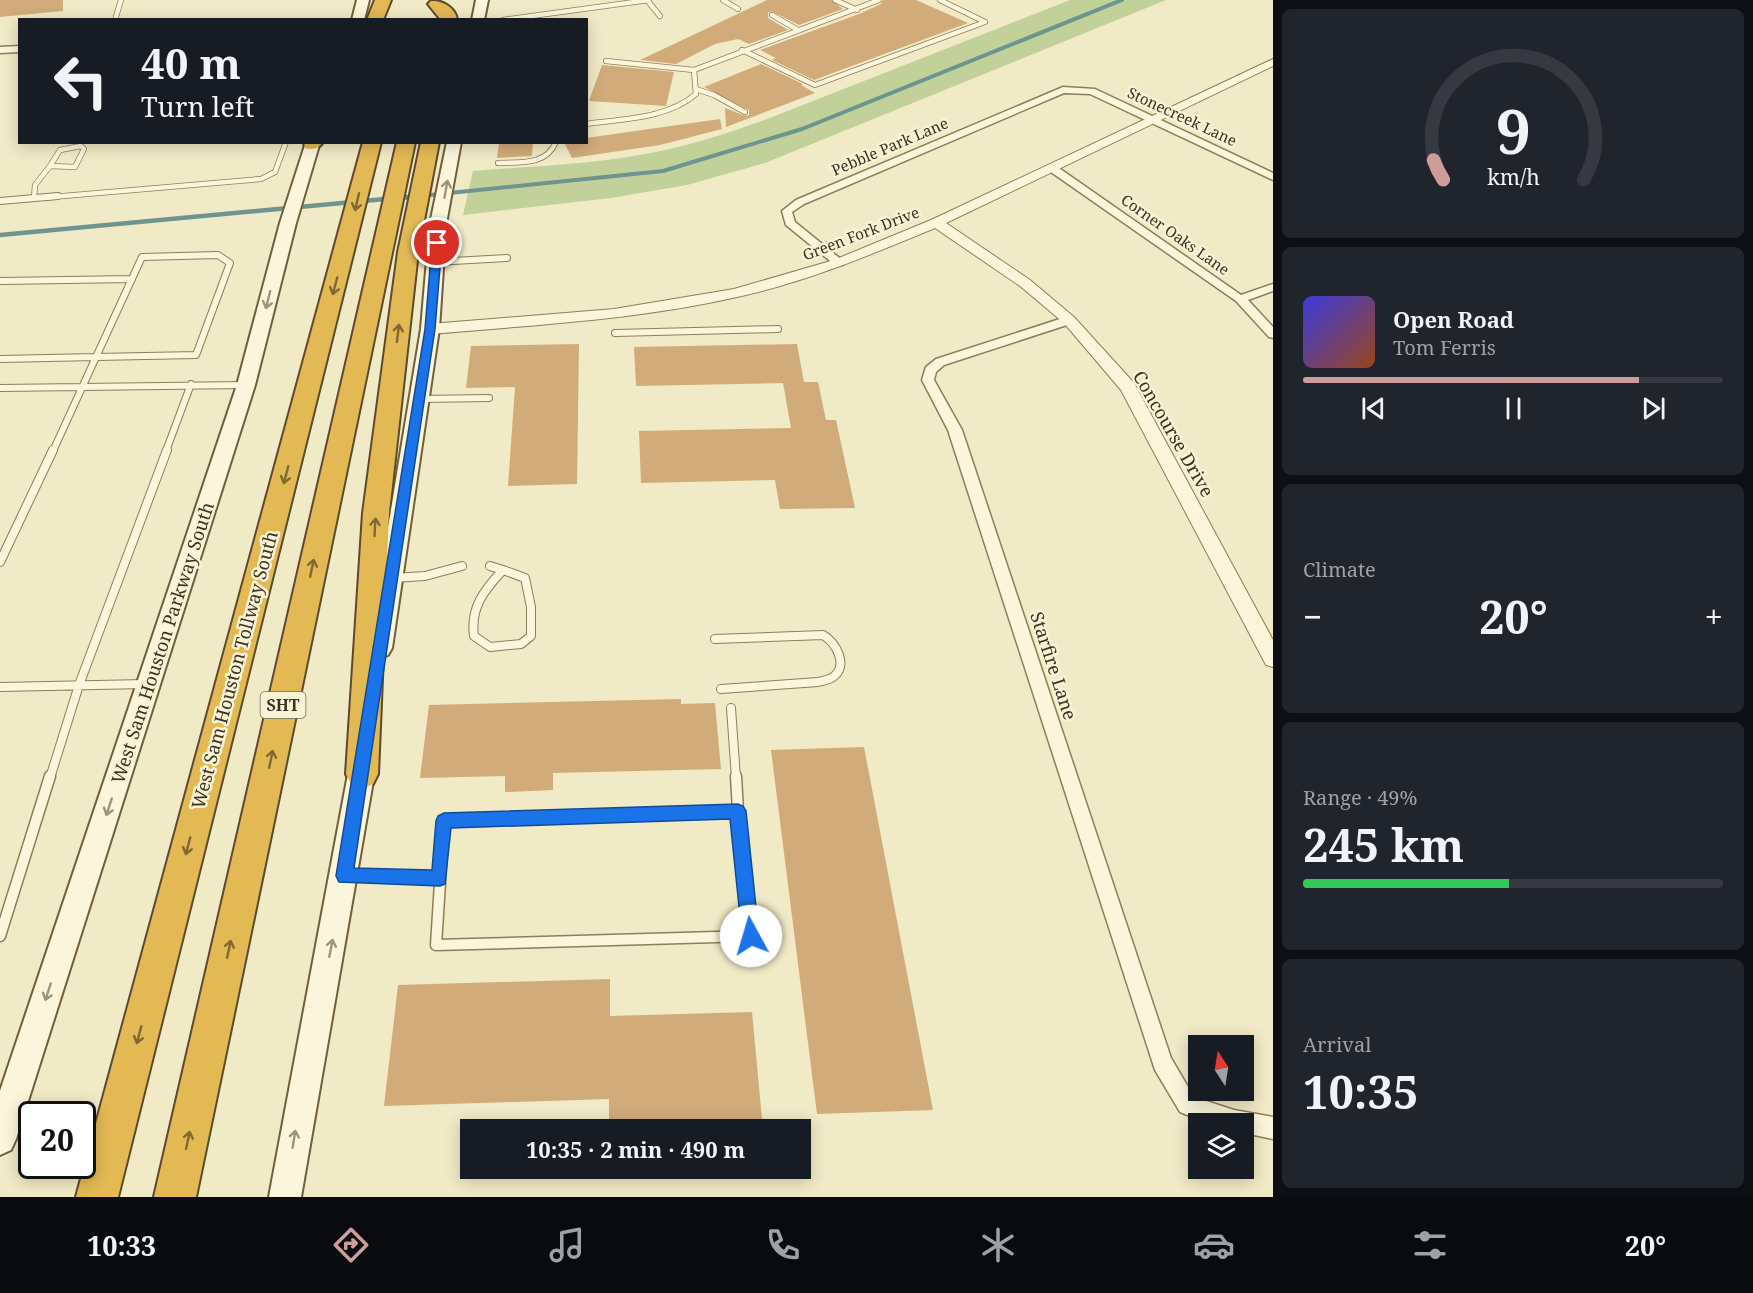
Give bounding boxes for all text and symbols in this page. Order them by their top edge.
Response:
text: 40 m [141,34,241,91]
icon: left [42,42,120,120]
street label: Stonecreek Lane [1125,82,1240,150]
text: 9 [1495,87,1531,172]
text: Turn left [141,88,254,125]
street label: Pebble Park Lane [828,112,951,180]
text: km/h [1487,163,1540,192]
one-way arrow [440,180,451,200]
street label: Corner Oaks Lane [1117,189,1234,279]
one-way arrow [350,192,362,211]
street label: Green Fork Drive [799,202,922,265]
pin [411,217,462,268]
icon: arrive [420,226,453,259]
one-way arrow [329,276,341,295]
one-way arrow [262,290,274,309]
text: Open Road [1393,304,1514,334]
one-way arrow [393,324,404,344]
text: Tom Ferris [1393,334,1496,361]
street label: Concourse Drive [1128,366,1220,501]
icon: previous [1357,392,1390,425]
icon: pause [1497,392,1530,425]
icon: next [1637,392,1670,425]
one-way arrow [280,465,291,484]
street label: West Sam Houston Parkway South [105,499,219,787]
one-way arrow [369,518,380,538]
street label: West Sam Houston Tollway South [185,528,283,811]
text: Climate [1303,556,1376,583]
one-way arrow [307,559,319,578]
text: 20° [1479,586,1548,647]
text: − [1303,594,1322,639]
text: + [1705,594,1723,639]
street label: Starfire Lane [1025,609,1083,723]
road number: SHT [260,692,306,718]
one-way arrow [266,750,277,769]
text: Range · 49% [1303,784,1417,811]
one-way arrow [103,797,114,816]
text: 245 km [1303,814,1464,875]
one-way arrow [182,837,194,856]
position arrow [719,904,783,968]
one-way arrow [326,938,337,958]
one-way arrow [224,940,235,960]
one-way arrow [42,982,53,1001]
one-way arrow [133,1025,144,1044]
text: Arrival [1303,1031,1371,1058]
north arrow [1188,1035,1254,1101]
map controls [1188,1035,1254,1179]
text: 10:35 [1303,1061,1418,1122]
speed limit sign: 20 [18,1101,96,1179]
button: layers [1188,1113,1254,1179]
one-way arrow [289,1130,300,1150]
one-way arrow [182,1131,194,1150]
text: 10:35 · 2 min · 490 m [526,1134,745,1164]
icon: directions [330,1224,372,1266]
icon: music [546,1224,588,1266]
icon: phone [762,1224,804,1266]
icon: climate [977,1224,1019,1266]
icon: car [1193,1224,1235,1266]
icon: filters [1409,1224,1451,1266]
text: 10:33 [87,1227,156,1264]
text: 20° [1625,1227,1666,1264]

